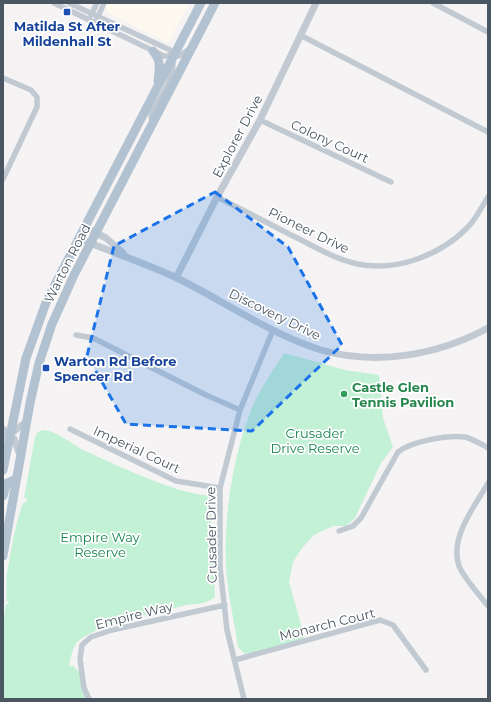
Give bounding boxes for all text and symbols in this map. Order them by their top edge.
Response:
marker: Matilda St After Mildenhall St [62,7,72,17]
place label: Matilda St After Mildenhall St [14,18,121,49]
street label: Explorer Drive [208,92,266,180]
street label: Colony Court [288,116,372,166]
street label: Pioneer Drive [266,203,352,257]
street label: Warton Road [40,221,94,305]
street label: Discovery Drive [227,285,324,343]
place label: Warton Rd Before Spencer Rd [54,353,176,384]
marker: Warton Rd Before Spencer Rd [41,363,51,373]
place label: Castle Glen Tennis Pavilion [352,379,454,410]
marker: Castle Glen Tennis Pavilion [339,389,349,399]
street label: Imperial Court [91,422,183,476]
park label: Crusader Drive Reserve [270,425,360,456]
street label: Crusader Drive [202,486,220,583]
park label: Empire Way Reserve [60,529,141,560]
street label: Empire Way [94,597,175,632]
street label: Monarch Court [278,604,376,644]

